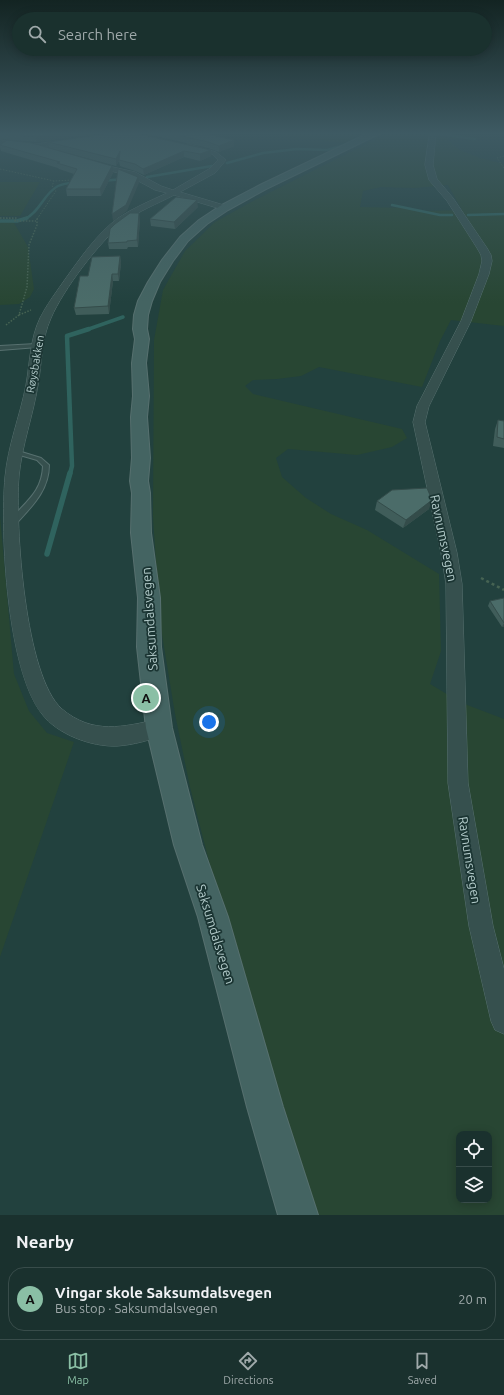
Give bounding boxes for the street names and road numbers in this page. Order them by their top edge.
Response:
street label: Røysbakken [24,334,46,394]
street label: Ravnumsvegen [428,493,460,583]
street label: Saksumdalsvegen [138,567,160,671]
street label: Ravnumsvegen [456,815,484,905]
street label: Saksumdalsvegen [194,883,238,985]

